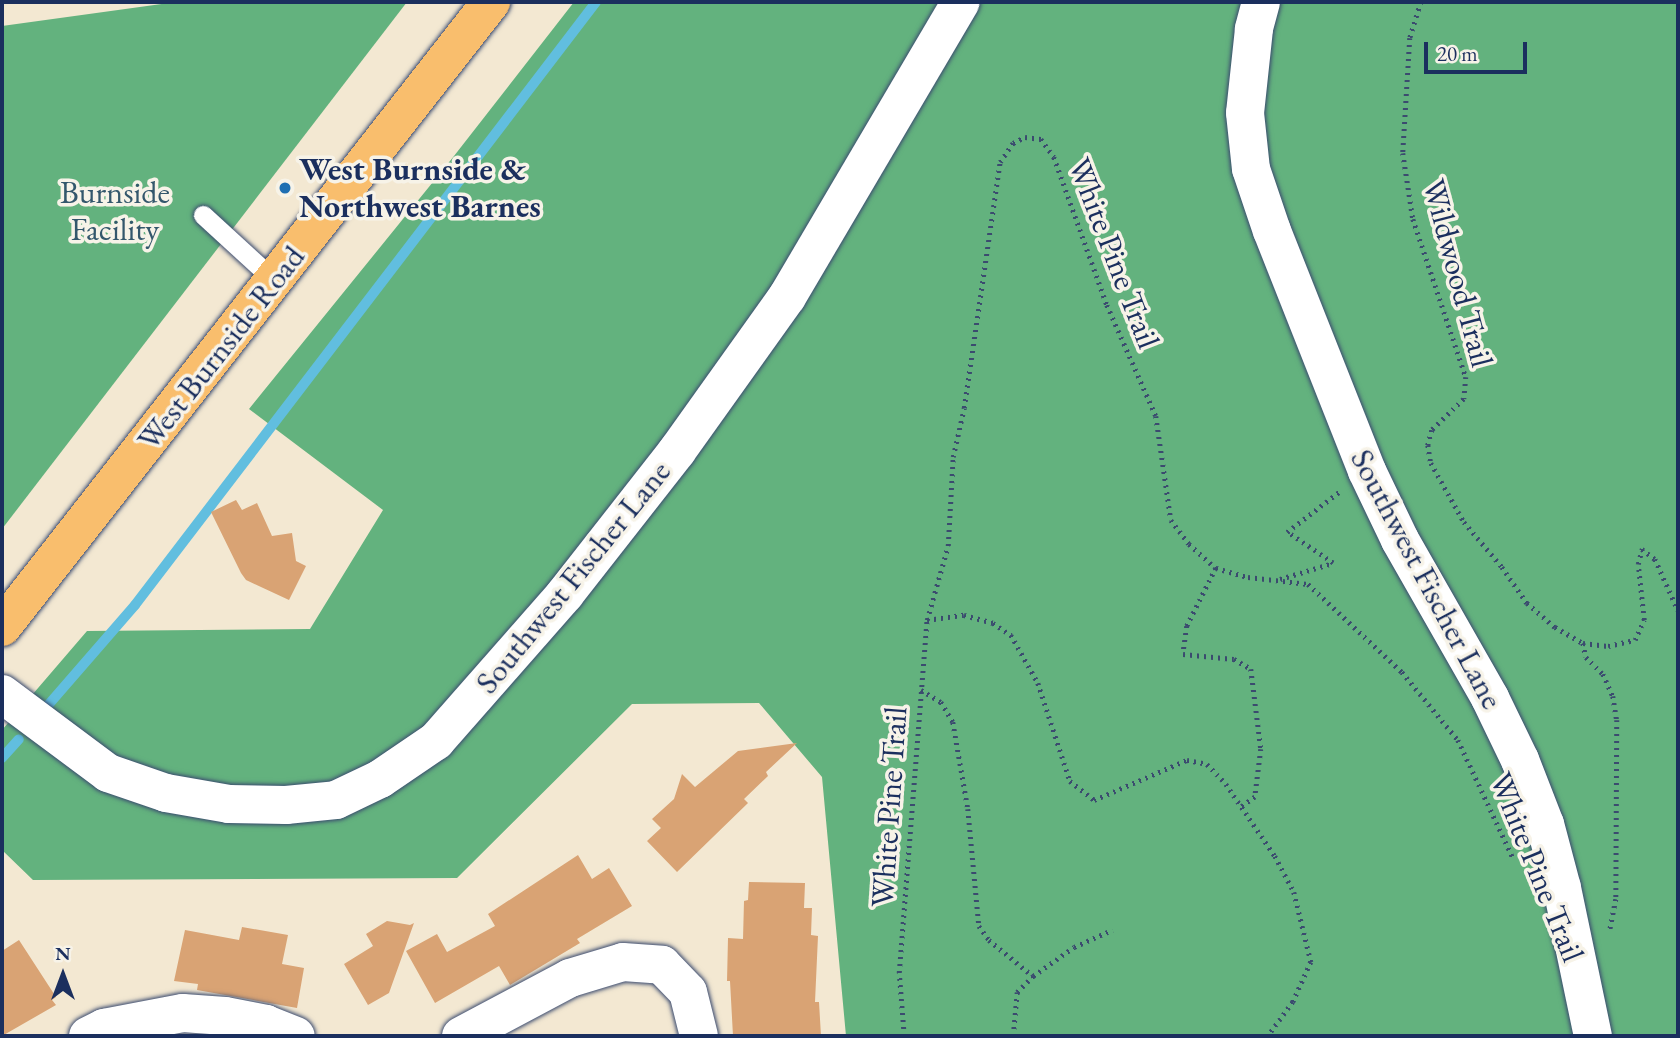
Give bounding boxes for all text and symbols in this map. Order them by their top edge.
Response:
scale bar [1428,28,1531,72]
text: 20 m [1437,40,1478,67]
place label: West Burnside & Northwest Barnes [299,151,541,226]
street label: White Pine Trail [1060,152,1168,354]
park label: Burnside Facility [60,174,170,249]
street label: Wildwood Trail [1414,175,1502,371]
marker: West Burnside & Northwest Barnes [277,180,293,196]
street label: West Burnside Road [129,238,313,458]
street label: Southwest Fischer Lane [1342,443,1512,715]
street label: Southwest Fischer Lane [467,453,679,701]
street label: White Pine Trail [863,705,915,909]
street label: White Pine Trail [1482,767,1592,967]
north arrow [28,940,98,1010]
text: N [55,941,71,966]

